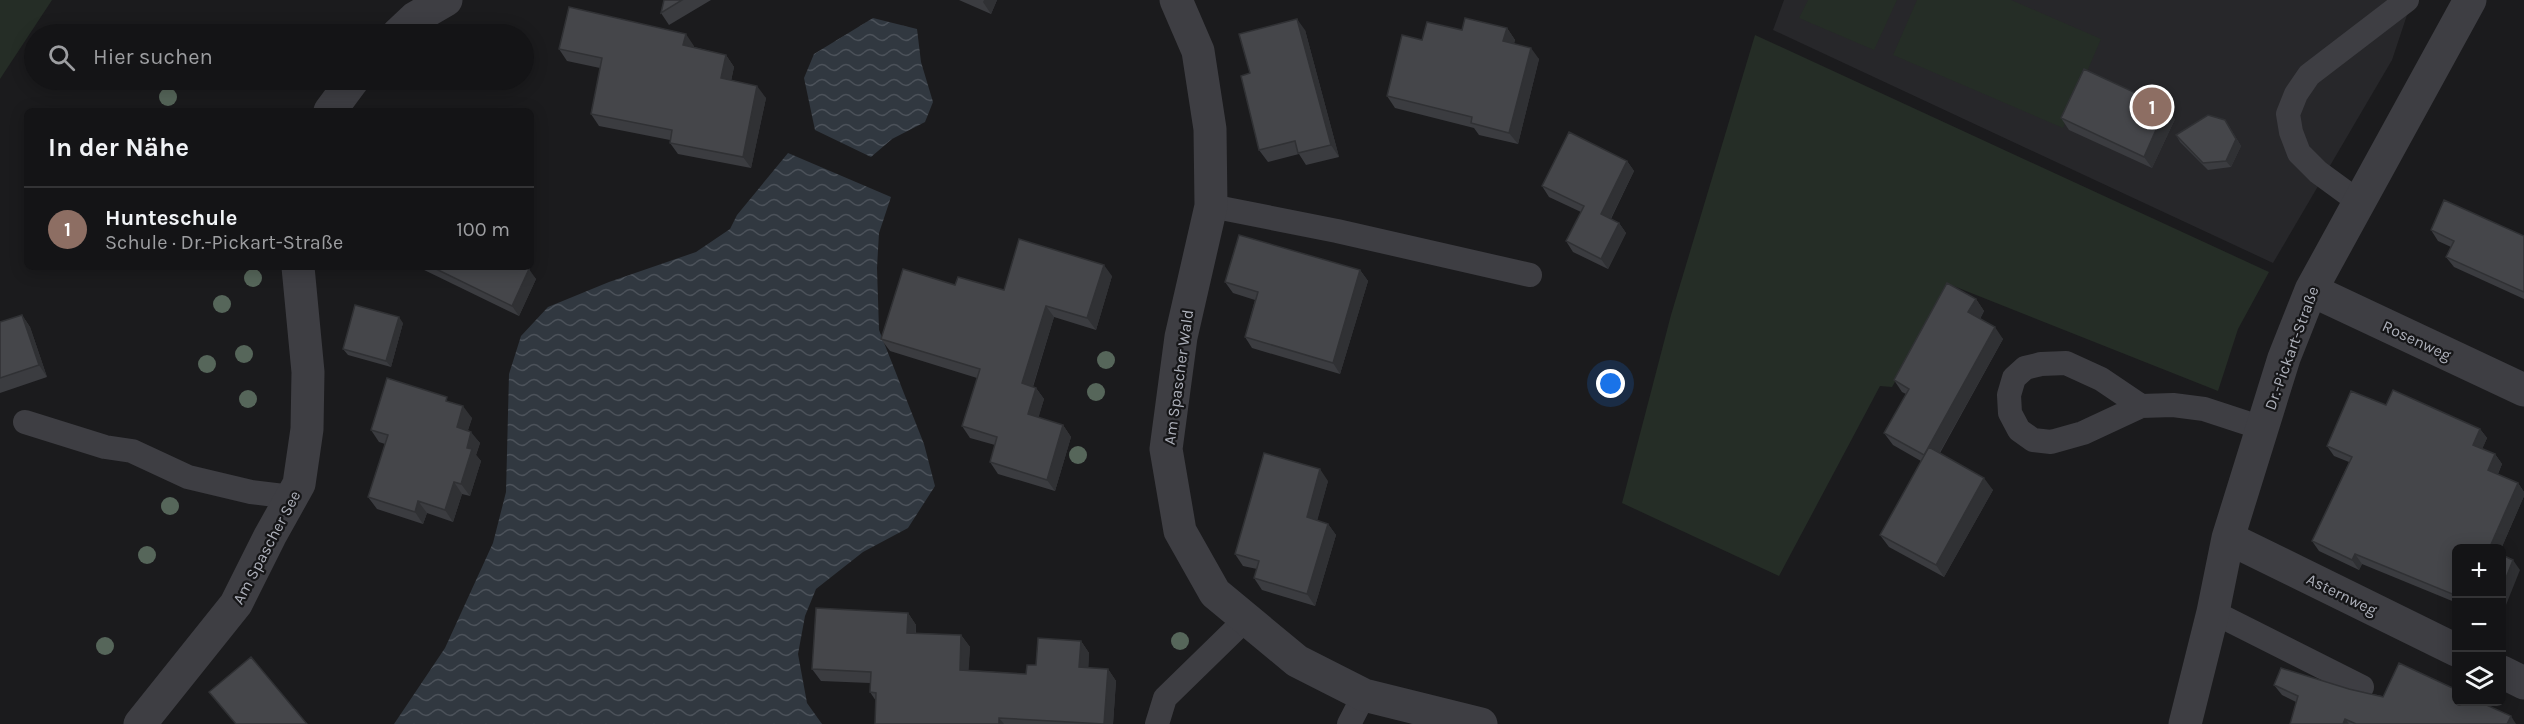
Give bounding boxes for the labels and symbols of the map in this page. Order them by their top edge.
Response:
pin: 1 [2132,84,2172,130]
street label: Dr.-Pickart-Straße [2260,284,2323,413]
street label: Am Spascher Wald [1160,308,1197,446]
street label: Rosenweg [2379,316,2454,365]
your location [1596,369,1625,398]
street label: Am Spascher See [228,487,304,607]
street label: Asternweg [2303,569,2380,620]

